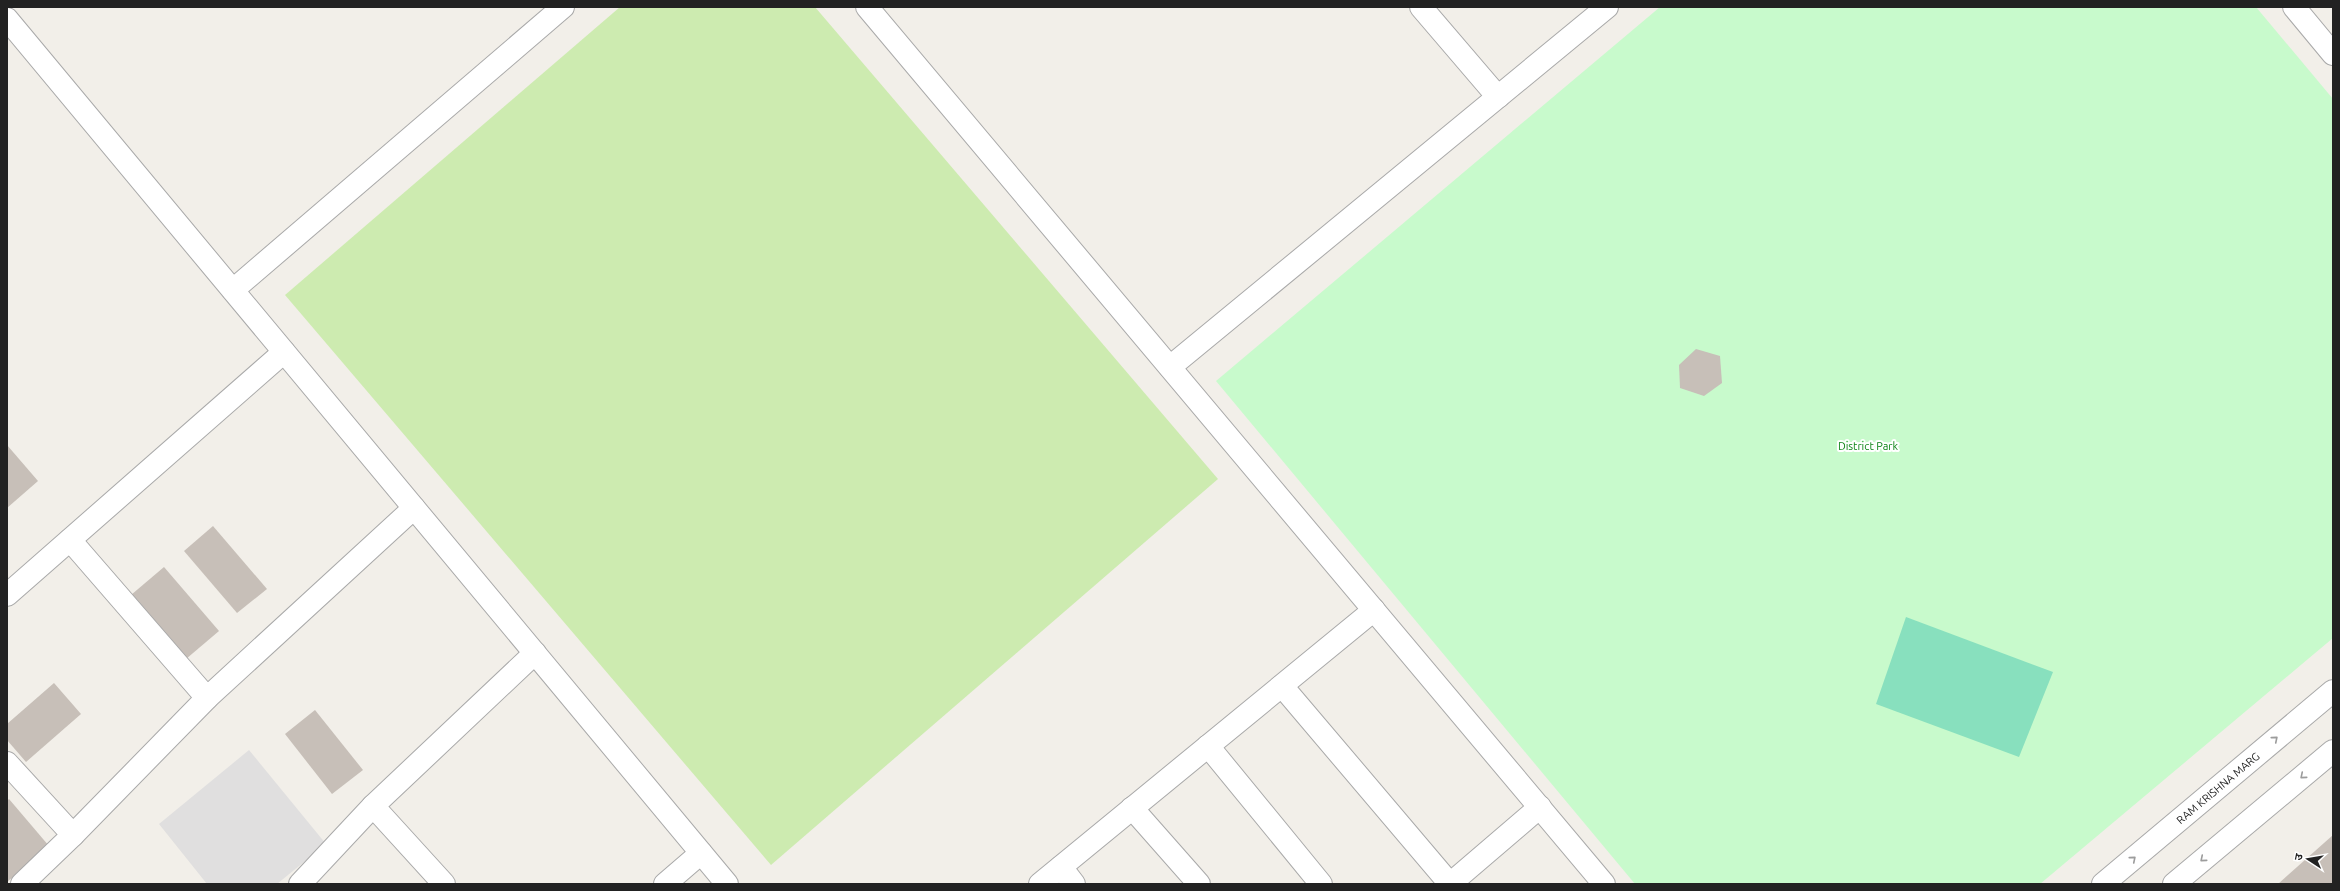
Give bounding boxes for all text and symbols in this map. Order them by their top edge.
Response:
park label: District Park [1838,440,1899,452]
one-way arrow [2271,737,2278,744]
street label: RAM KRISHNA MARG [2174,750,2262,826]
one-way arrow [2300,771,2308,778]
north arrow [2288,839,2328,879]
text: उ [2292,852,2305,861]
one-way arrow [2201,855,2208,862]
one-way arrow [2128,856,2135,863]

